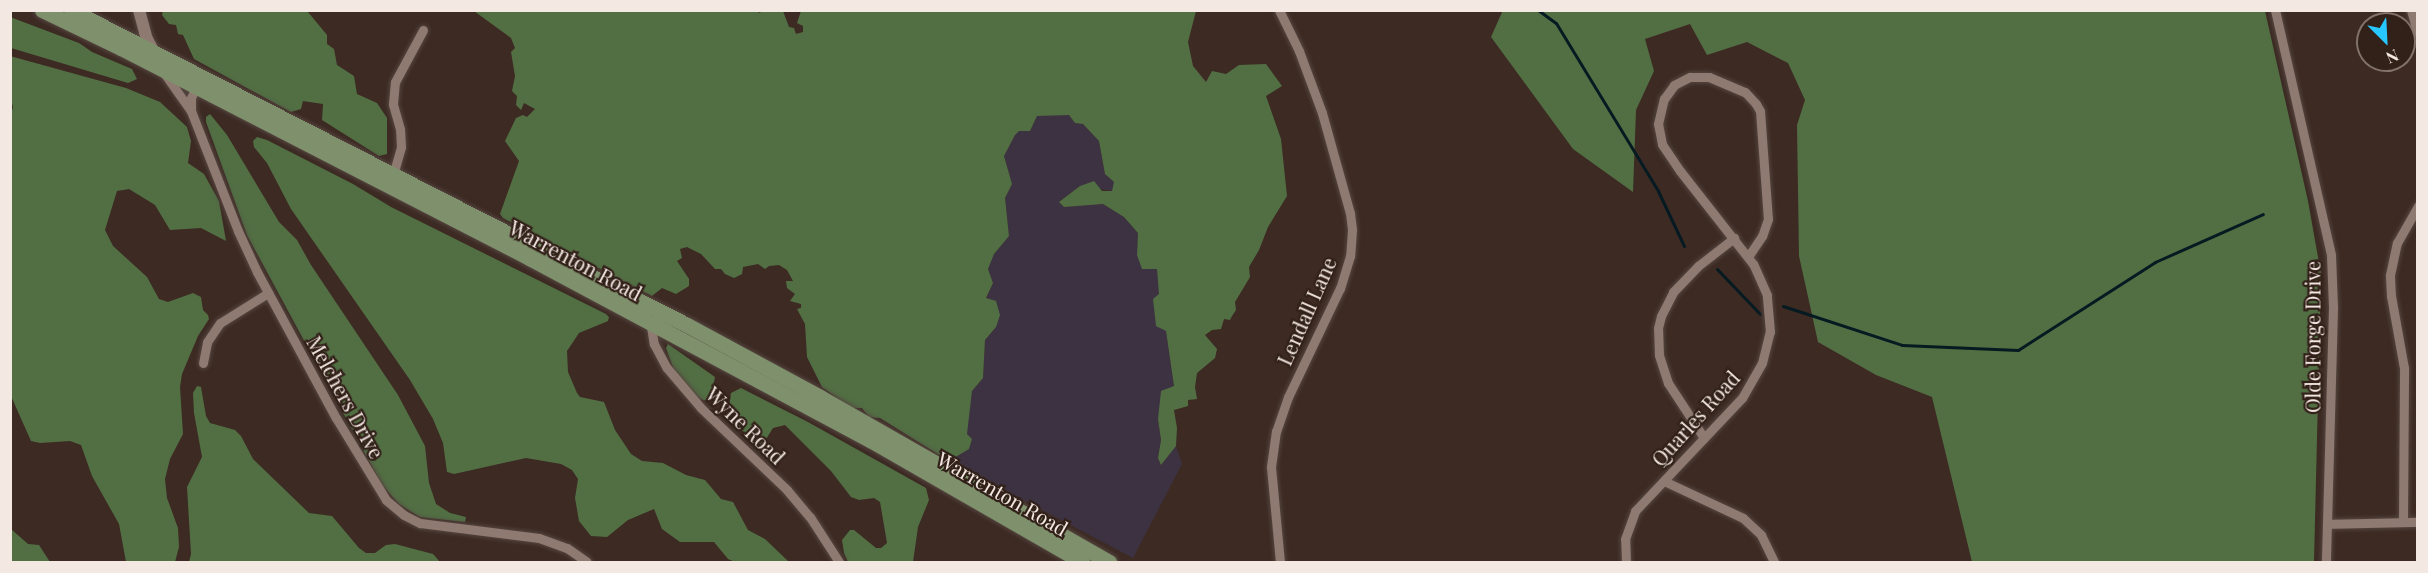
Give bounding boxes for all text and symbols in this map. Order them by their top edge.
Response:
north arrow [2356,12,2416,72]
text: N [2383,45,2402,69]
street label: Warrenton Road [505,215,647,305]
street label: Lendall Lane [1272,253,1340,369]
street label: Olde Forge Drive [2300,261,2324,413]
street label: Melchers Drive [303,332,389,462]
street label: Quarles Road [1646,365,1744,471]
street label: Wyne Road [702,382,790,468]
street label: Warrenton Road [933,446,1073,540]

